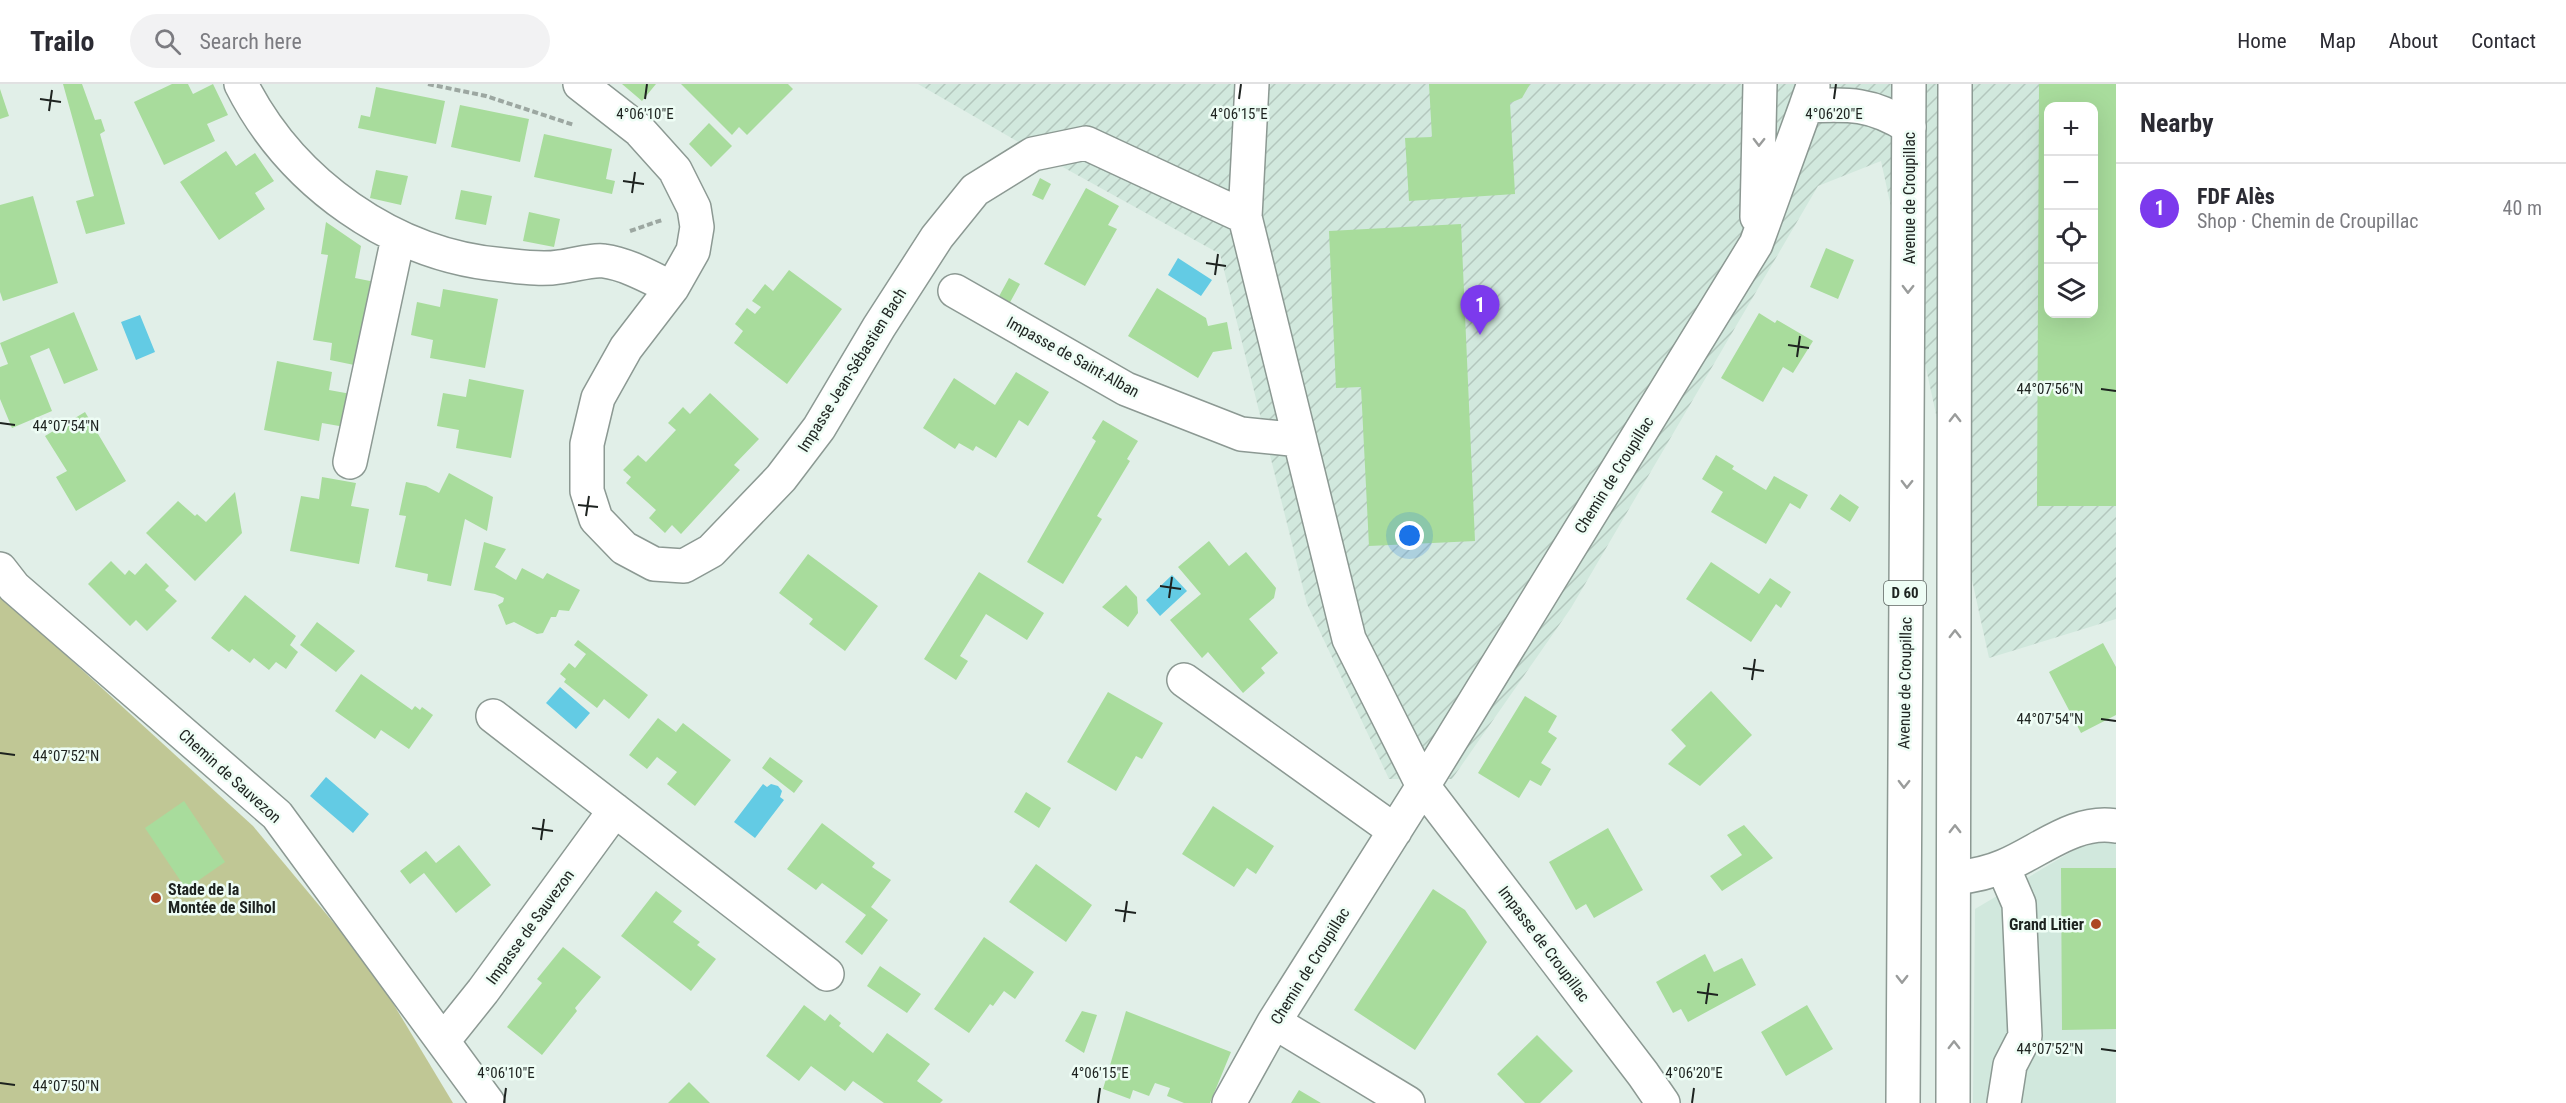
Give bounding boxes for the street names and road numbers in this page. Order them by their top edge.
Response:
street label: Avenue de Croupillac [1900,132,1919,264]
street label: Impasse Jean-Sébastien Bach [794,285,910,455]
street label: Impasse de Saint-Alban [1003,313,1143,401]
street label: Chemin de Croupillac [1570,413,1658,537]
road number: D 60 [1884,581,1926,605]
street label: Avenue de Croupillac [1894,617,1916,749]
street label: Chemin de Sauvezon [175,725,285,827]
street label: Impasse de Sauvezon [482,866,578,988]
street label: Impasse de Croupillac [1494,882,1594,1006]
street label: Chemin de Croupillac [1266,904,1354,1028]

